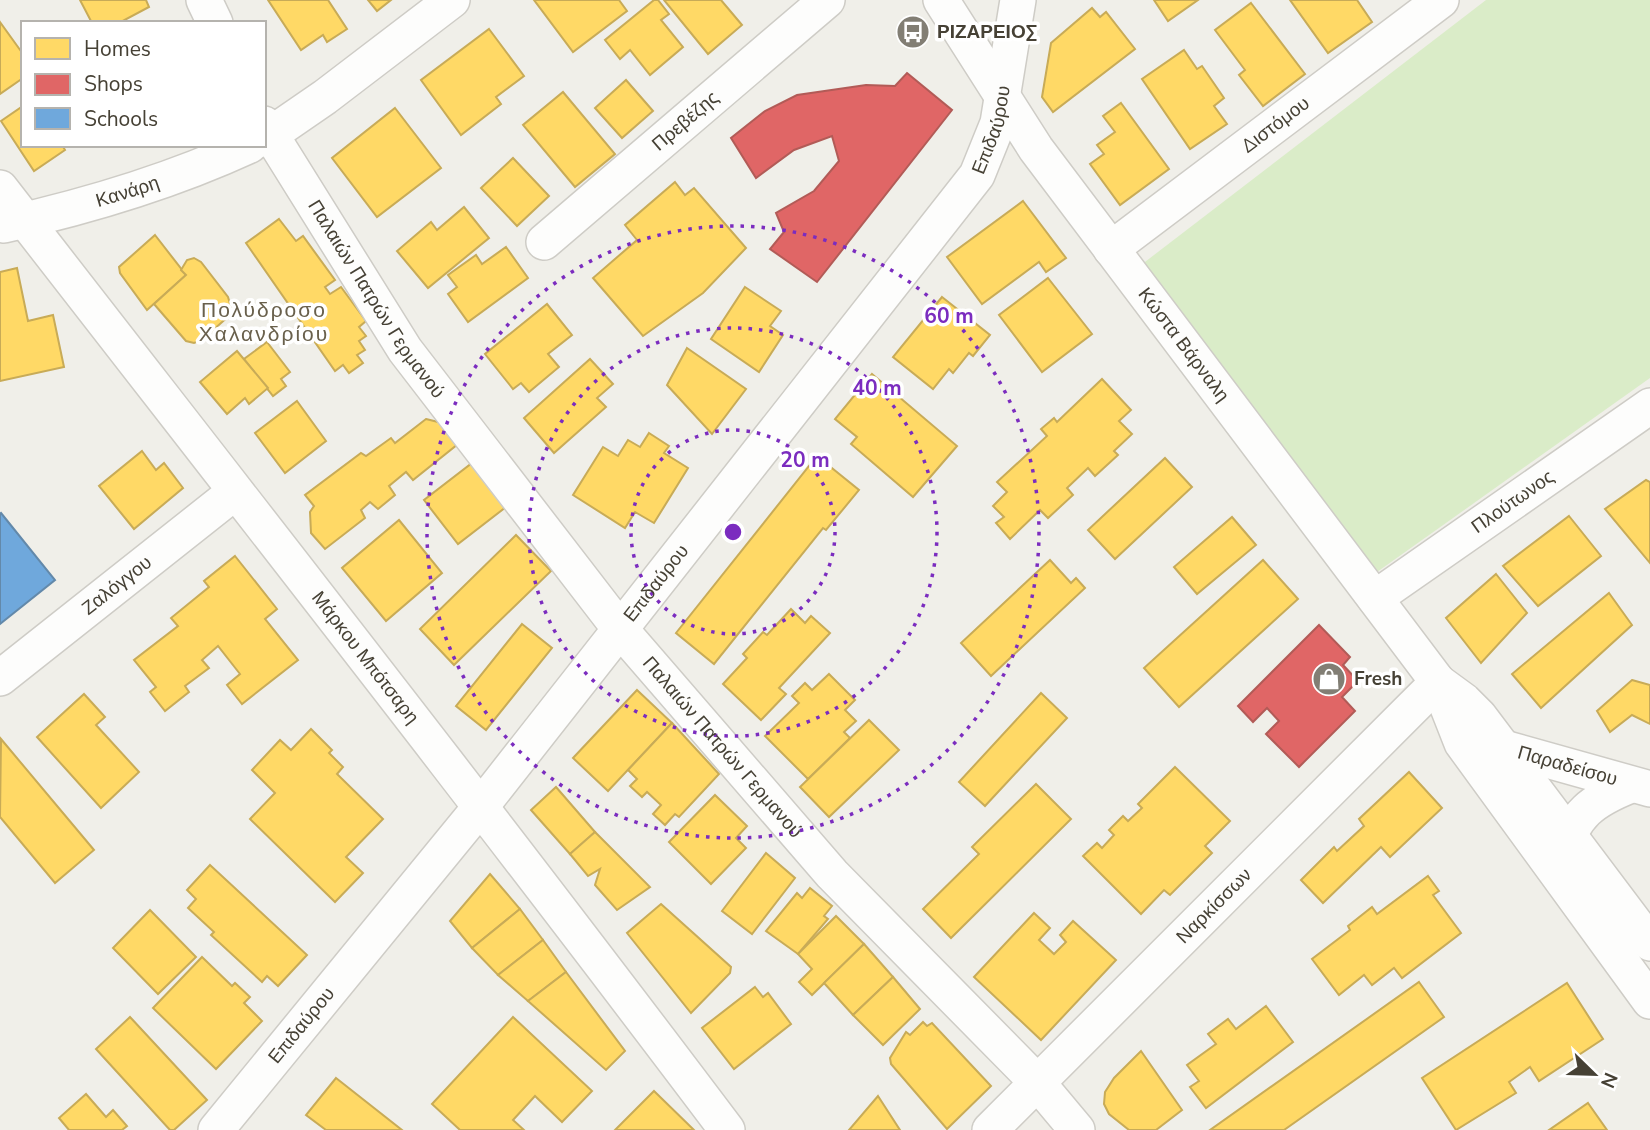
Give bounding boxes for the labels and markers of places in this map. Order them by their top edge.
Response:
bus stop icon: ΡΙΖΑΡΕΙΟΣ [894,13,932,51]
place label: ΡΙΖΑΡΕΙΟΣ [937,19,1037,45]
centre of rings [721,520,745,544]
shop icon: Fresh [1310,660,1348,698]
place label: Fresh [1354,666,1402,692]

